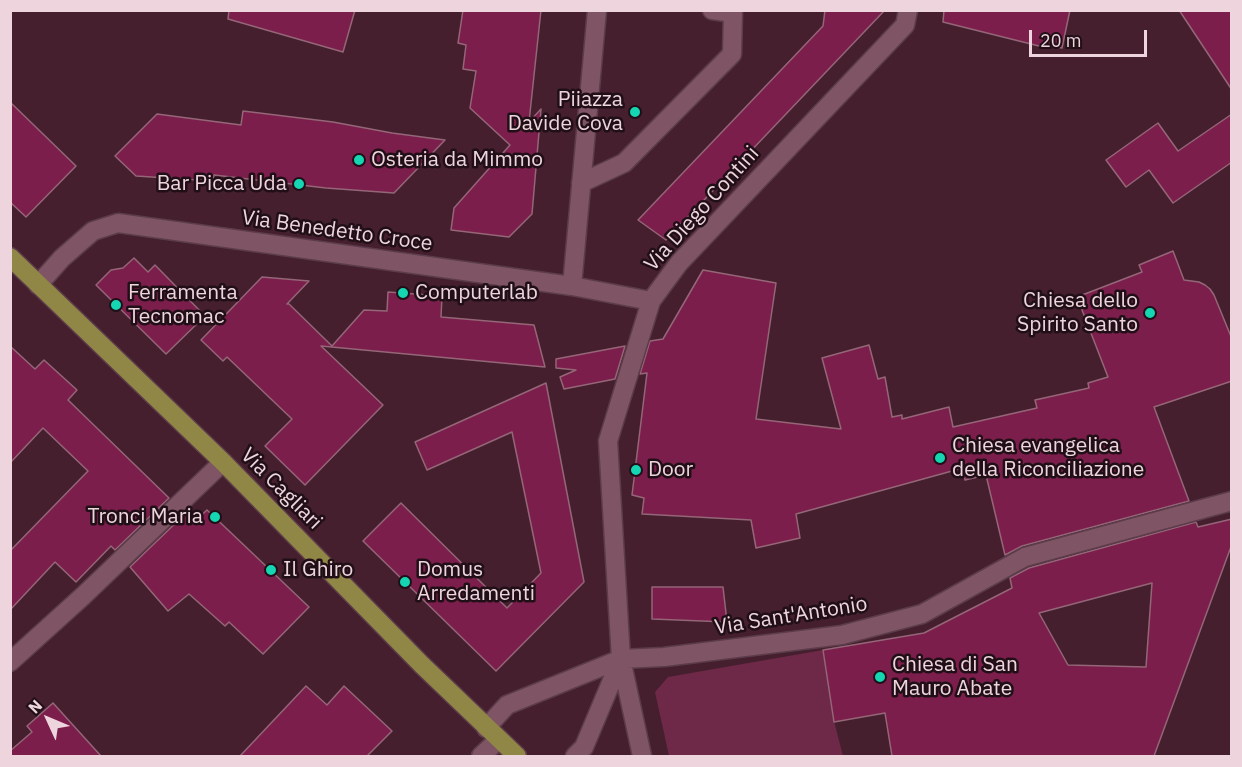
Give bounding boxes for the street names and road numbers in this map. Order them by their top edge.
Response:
street label: Via Diego Contini [639,141,765,277]
street label: Via Benedetto Croce [240,205,434,257]
street label: Via Cagliari [235,443,327,535]
street label: Via Sant'Antonio [713,591,869,641]

